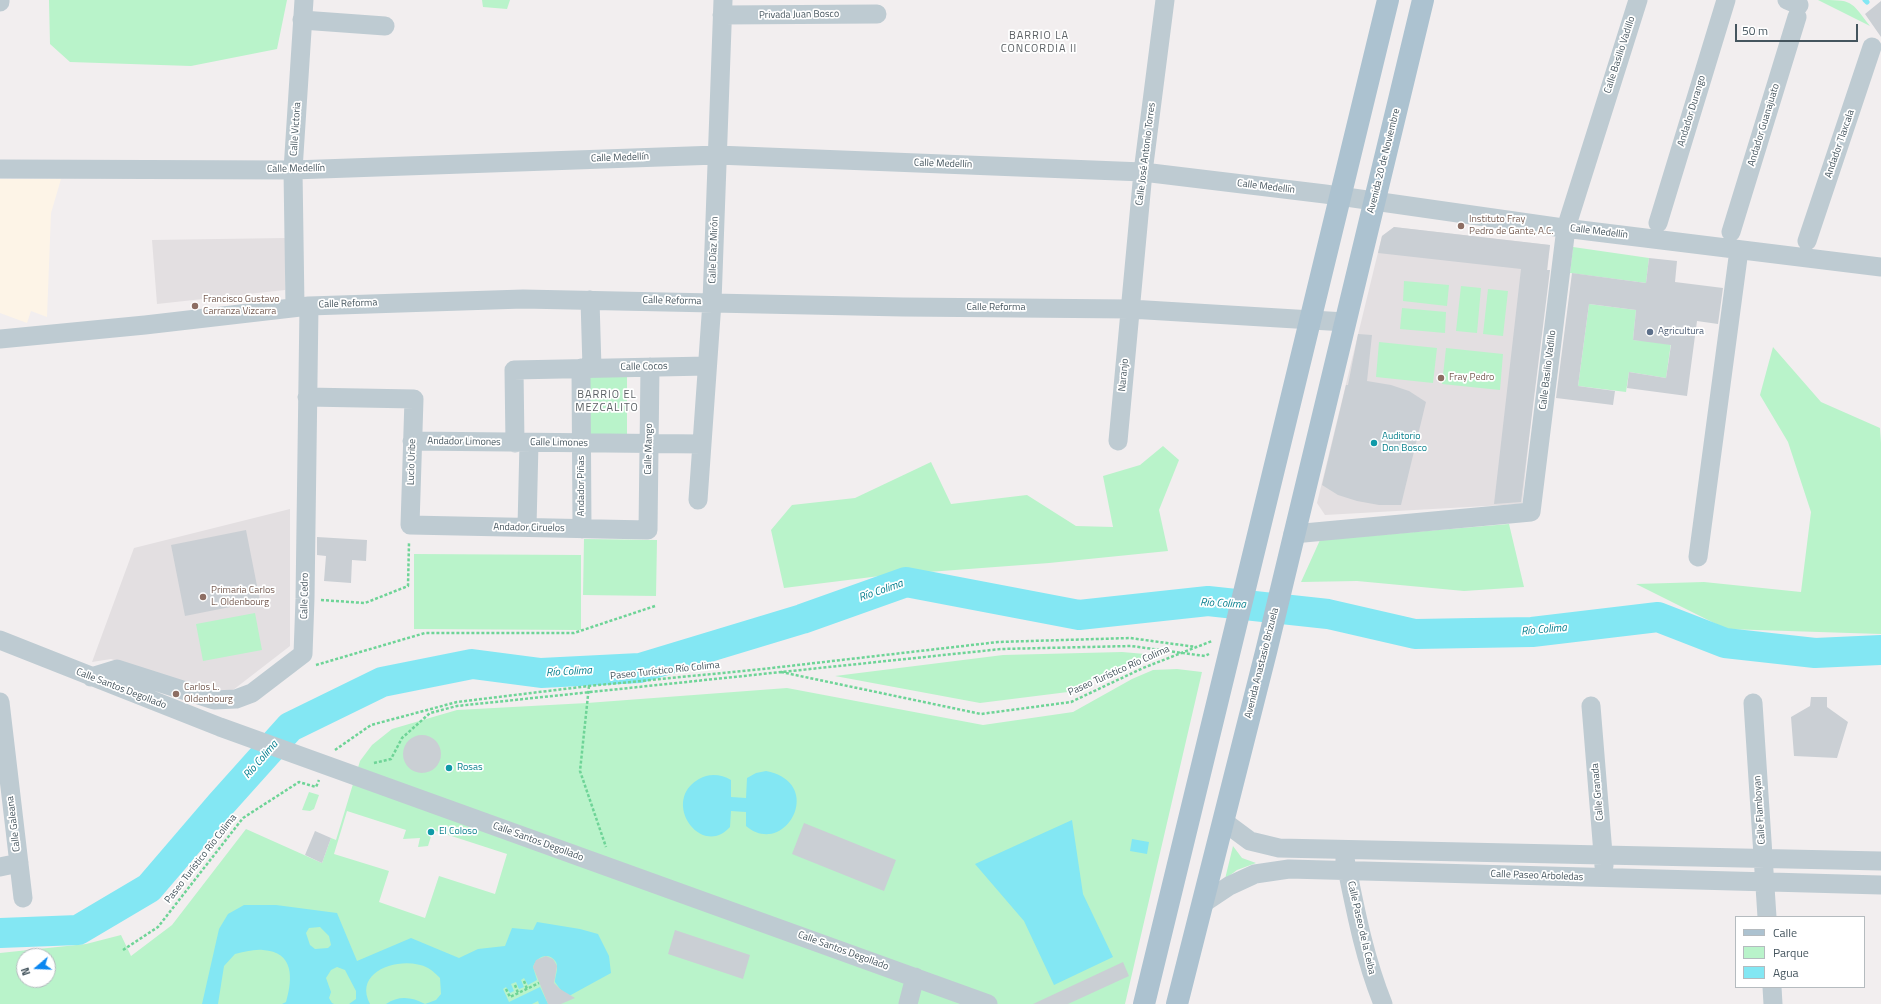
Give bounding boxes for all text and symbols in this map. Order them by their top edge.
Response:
street label: Privada Juan Bosco [759,8,839,22]
street label: Calle Basilio Vadillo [1602,15,1638,95]
scale bar [1737,16,1860,42]
text: 50 m [1742,21,1768,40]
district label: BARRIO LA CONCORDIA II [1001,29,1077,55]
street label: Andador Durango [1675,74,1709,148]
street label: Andador Guanajuato [1746,82,1782,168]
street label: Calle Victoria [288,102,304,156]
street label: Calle José Antonio Torres [1134,102,1158,206]
street label: Avenida 20 de Noviembre [1365,107,1403,215]
street label: Andador Tlaxcala [1823,108,1857,180]
street label: Calle Medellín [591,151,649,165]
street label: Calle Medellín [914,157,972,171]
street label: Calle Medellín [267,162,325,176]
street label: Calle Medellín [1236,177,1296,197]
place label: Instituto Fray Pedro de Gante, A.C. [1469,214,1554,238]
street label: Calle Díaz Mirón [707,216,721,284]
marker: Instituto Fray Pedro de Gante, A.C. [1456,221,1466,231]
street label: Calle Medellín [1569,222,1629,242]
place label: Francisco Gustavo Carranza Vizcarra [203,294,279,318]
street label: Calle Reforma [643,294,701,308]
street label: Calle Reforma [318,297,378,311]
marker: Francisco Gustavo Carranza Vizcarra [190,301,200,311]
street label: Calle Reforma [967,302,1025,314]
place label: Agricultura [1658,326,1704,338]
marker: Agricultura [1645,327,1655,337]
street label: Calle Basilio Vadillo [1537,329,1559,411]
street label: Naranjo [1117,358,1131,392]
street label: Calle Cocos [620,361,668,373]
place label: Fray Pedro [1449,372,1494,384]
marker: Fray Pedro [1436,373,1446,383]
district label: BARRIO EL MEZCALITO [575,388,639,414]
street label: Calle Mango [643,423,655,475]
place label: Auditorio Don Bosco [1382,431,1427,454]
street label: Andador Limones [427,435,501,449]
street label: Calle Limones [530,436,588,450]
marker: Auditorio Don Bosco [1369,438,1379,448]
street label: Lucio Uribe [405,439,419,485]
street label: Andador Piñas [576,455,588,517]
street label: Andador Ciruelos [493,521,565,535]
street label: Calle Cedro [299,573,311,619]
water label: Río Colima [857,577,905,605]
place label: Primaria Carlos L. Oldenbourg [211,585,275,608]
marker: Primaria Carlos L. Oldenbourg [198,592,208,602]
water label: Río Colima [1200,596,1246,612]
street label: Avenida Anastasio Brizuela [1242,606,1282,720]
water label: Río Colima [1521,621,1567,639]
street label: Paseo Turístico Río Colima [1066,643,1172,699]
street label: Paseo Turístico Río Colima [610,659,720,683]
water label: Río Colima [546,664,592,680]
street label: Calle Santos Degollado [74,666,168,712]
place label: Carlos L. Oldenbourg [184,682,233,706]
marker: Carlos L. Oldenbourg [171,689,181,699]
water label: Río Colima [241,738,281,782]
place label: Rosas [457,762,483,774]
marker: Rosas [444,763,454,773]
street label: Calle Granada [1590,763,1606,821]
street label: Calle Flamboyan [1752,775,1768,845]
street label: Calle Galeana [5,795,23,853]
street label: Paseo Turístico Río Colima [162,812,240,906]
street label: Calle Santos Degollado [491,820,585,864]
place label: El Coloso [439,826,477,838]
marker: El Coloso [426,827,436,837]
street label: Calle Paseo Arboledas [1490,868,1584,884]
street label: Calle Paseo de la Ceiba [1344,880,1378,976]
legend [1735,916,1865,988]
text: Calle [1773,923,1797,942]
street label: Calle Santos Degollado [796,929,890,973]
text: Parque [1773,943,1809,962]
north arrow [16,948,56,988]
text: Agua [1773,963,1799,982]
text: N [17,965,34,978]

